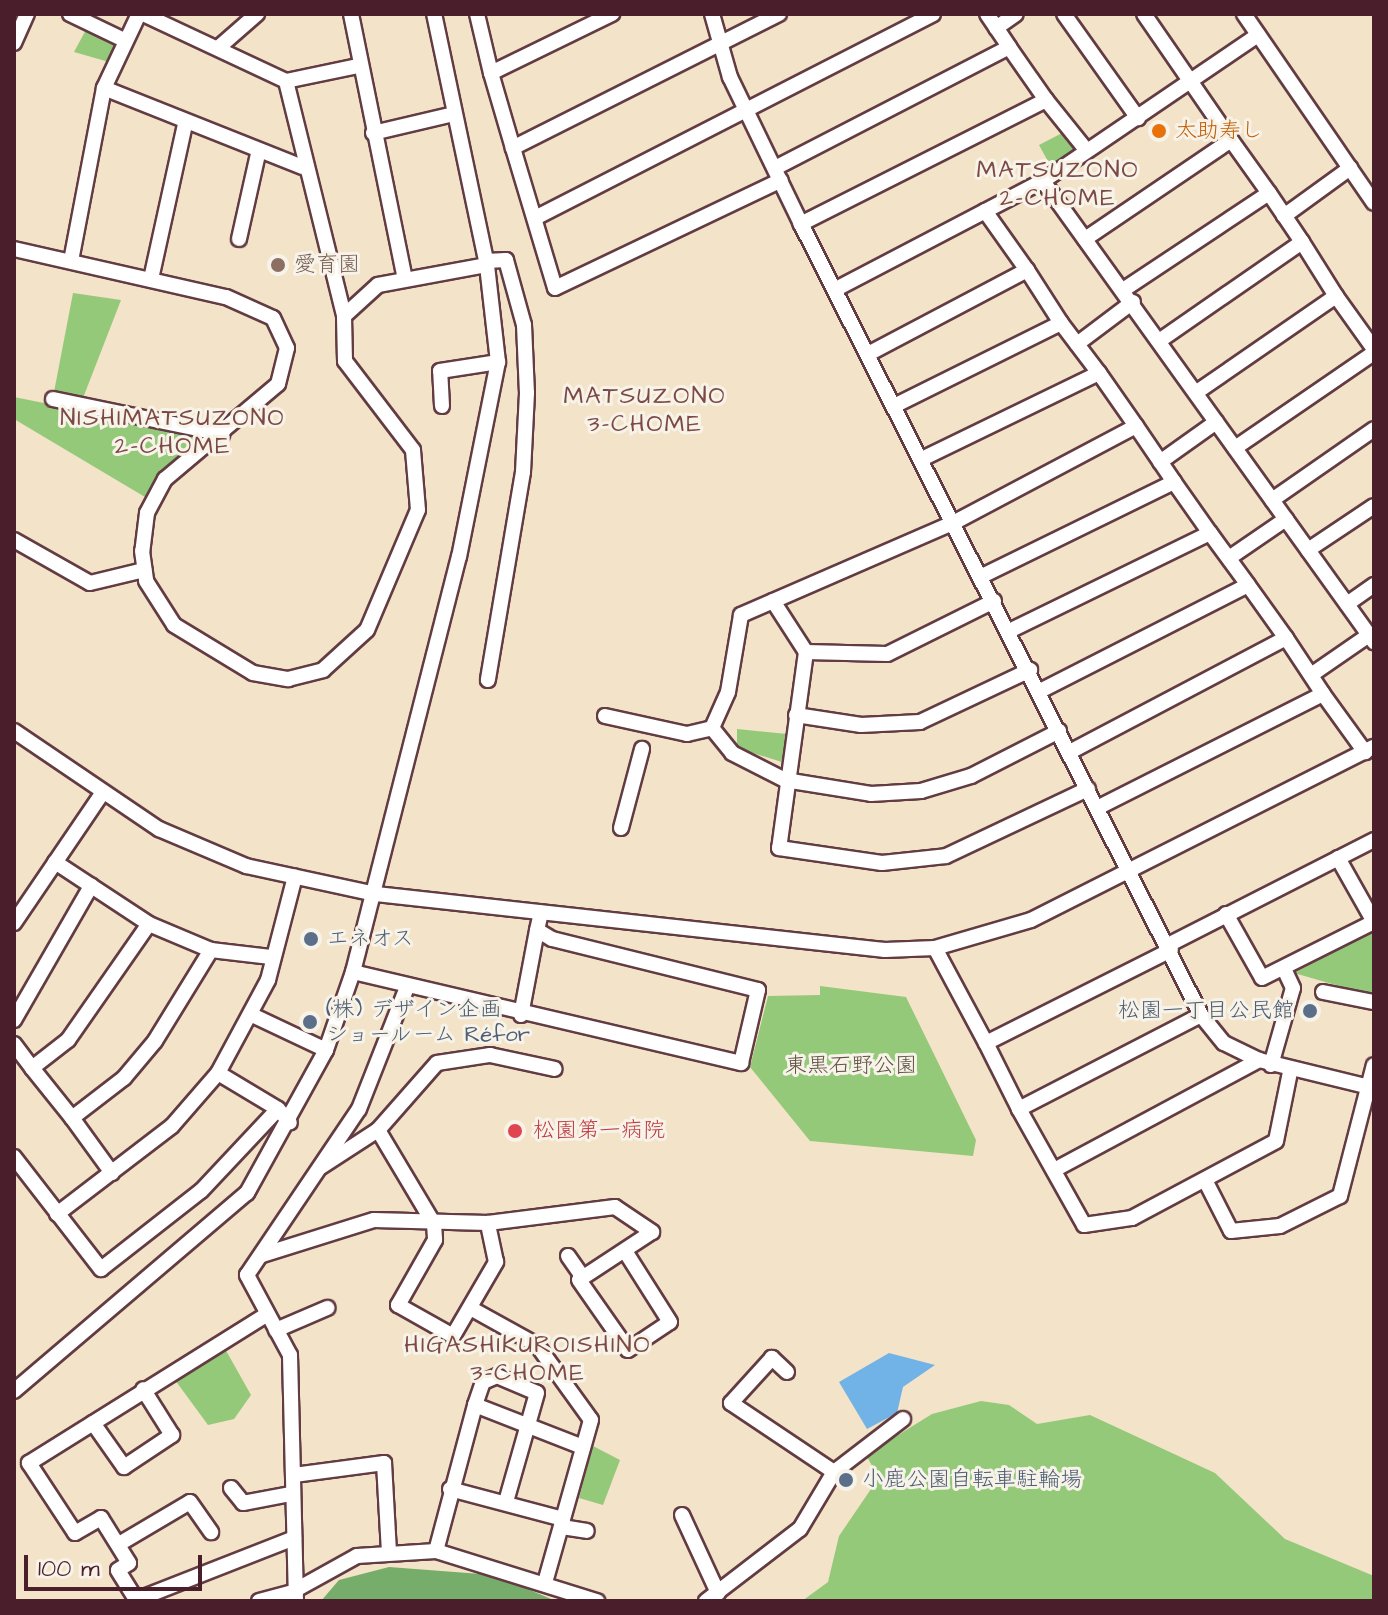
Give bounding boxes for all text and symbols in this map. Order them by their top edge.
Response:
place label: 太助寿し [1175,118,1263,144]
marker: 太助寿し [1150,122,1168,140]
district label: MATSUZONO 2-CHOME [976,157,1140,213]
place label: 愛育園 [294,252,360,278]
marker: 愛育園 [269,256,287,274]
district label: MATSUZONO 3-CHOME [563,383,727,439]
district label: NISHIMATSUZONO 2-CHOME [60,405,286,461]
place label: エネオス [327,926,415,952]
marker: エネオス [302,930,320,948]
place label: (株) デザイン企画 ショールーム Réfor [326,996,533,1048]
place label: 松園一丁目公民館 [1118,998,1294,1024]
marker: 松園一丁目公民館 [1301,1002,1319,1020]
marker: (株) デザイン企画 ショールーム Réfor [301,1013,319,1031]
park label: 東黒石野公園 [785,1053,917,1079]
place label: 松園第一病院 [533,1118,665,1144]
marker: 松園第一病院 [504,1120,526,1142]
district label: HIGASHIKUROISHINO 3-CHOME [404,1332,652,1388]
place label: 小鹿公園自転車駐輪場 [862,1467,1082,1493]
marker: 小鹿公園自転車駐輪場 [837,1471,855,1489]
scale bar [28,1539,206,1589]
text: 100 m [38,1552,100,1586]

